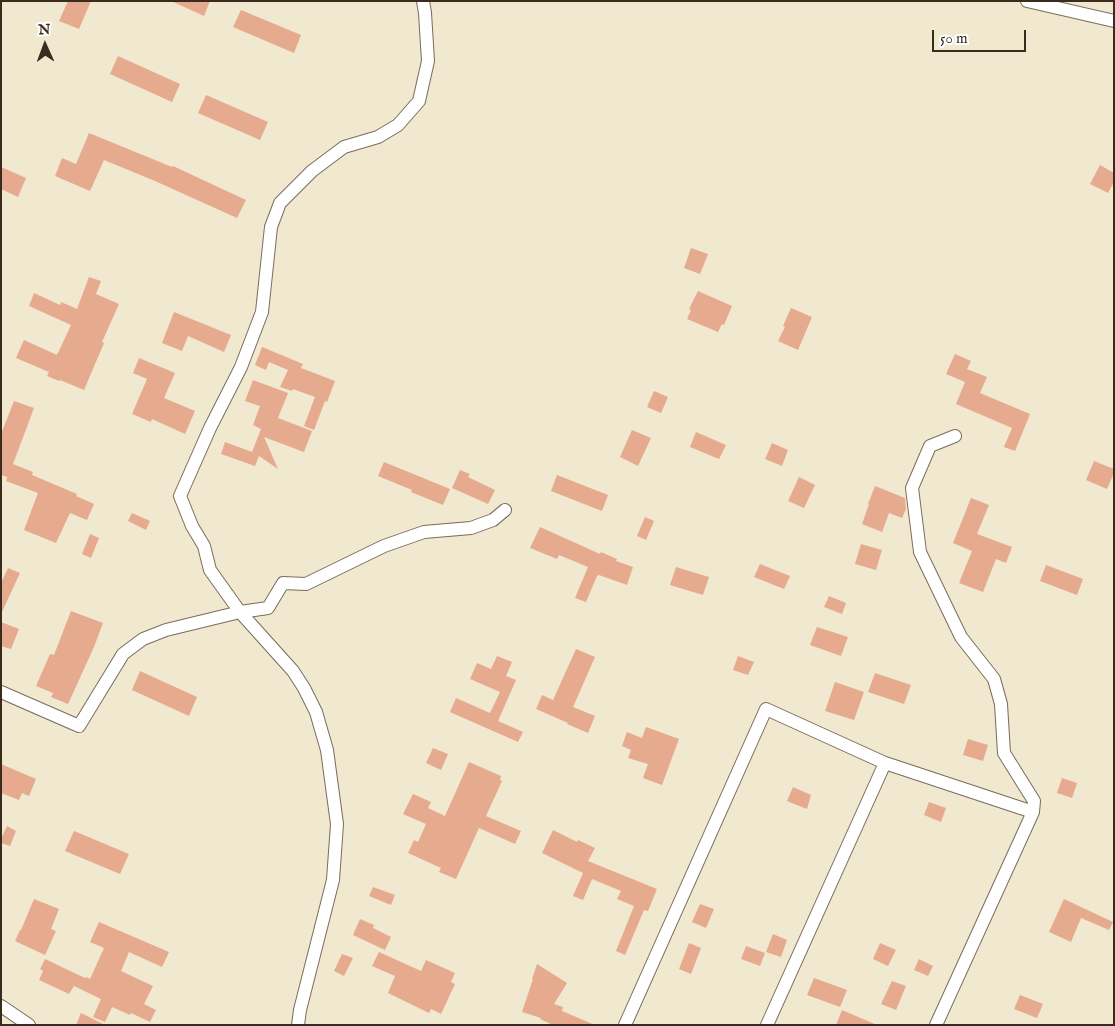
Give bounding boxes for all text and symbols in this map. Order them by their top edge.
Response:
north arrow [20,20,70,70]
scale bar [935,20,1029,52]
text: N [38,21,51,39]
text: 50 m [940,29,968,48]

